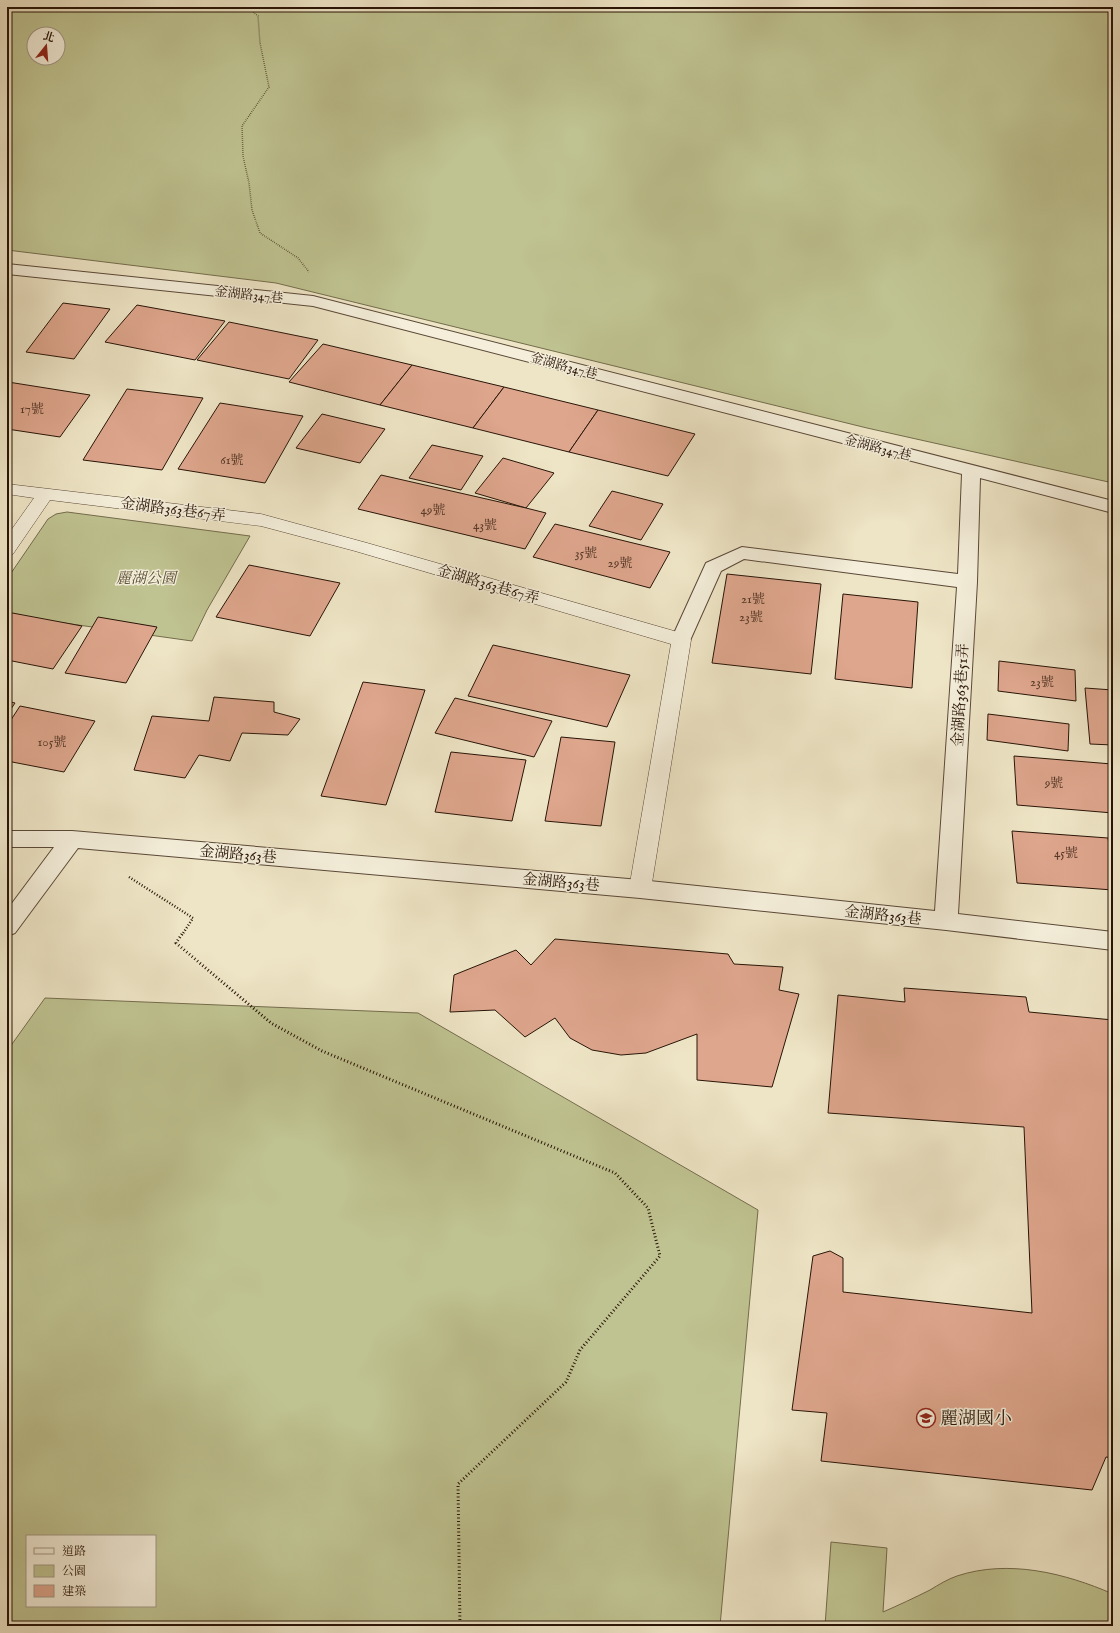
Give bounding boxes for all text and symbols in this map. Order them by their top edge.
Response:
north arrow [26,26,66,66]
text: 北 [41,29,56,46]
street label: 金湖路347巷 [214,283,284,308]
street label: 金湖路347巷 [528,349,599,384]
house number: 17號 [20,401,44,418]
street label: 金湖路347巷 [842,432,913,465]
house number: 61號 [220,452,244,469]
street label: 金湖路363巷67弄 [119,494,227,525]
house number: 49號 [420,502,446,519]
house number: 43號 [473,517,497,534]
house number: 35號 [575,545,597,562]
house number: 29號 [608,555,632,572]
street label: 金湖路363巷67弄 [434,561,541,608]
park label: 麗湖公園 [116,569,178,588]
house number: 21號 [741,591,765,608]
house number: 23號 [739,609,763,626]
street label: 金湖路363巷51弄 [948,643,973,747]
house number: 23號 [1030,674,1054,691]
house number: 105號 [38,734,66,751]
house number: 9號 [1044,775,1063,792]
street label: 金湖路363巷 [199,842,277,867]
house number: 45號 [1054,845,1078,862]
street label: 金湖路363巷 [522,870,600,895]
street label: 金湖路363巷 [843,902,923,929]
school or university icon: 麗湖國小 [915,1407,937,1429]
place label: 麗湖國小 [940,1408,1012,1431]
legend [26,1535,156,1607]
text: 道路 [62,1544,86,1559]
text: 公園 [62,1564,86,1579]
text: 建築 [62,1584,86,1599]

